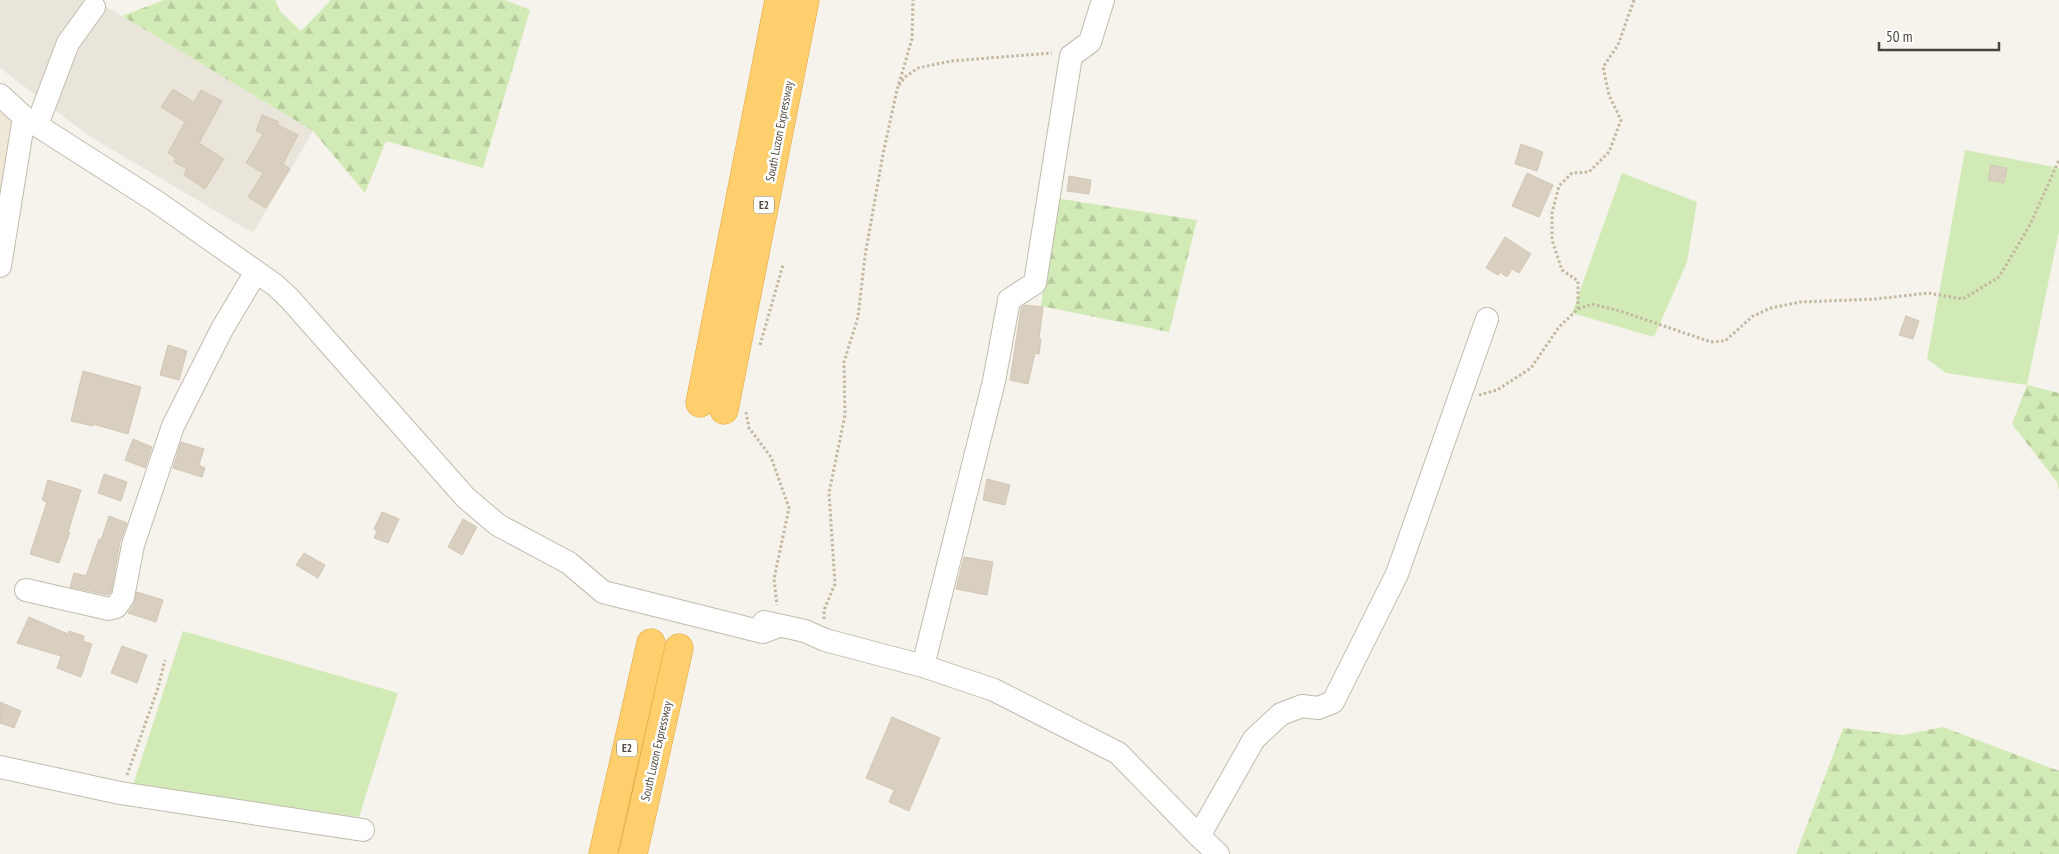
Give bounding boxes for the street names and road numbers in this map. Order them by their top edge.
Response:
street label: South Luzon Expressway [762,79,796,182]
road number: E2 [754,196,774,214]
street label: South Luzon Expressway [637,699,675,802]
road number: E2 [617,740,637,756]

